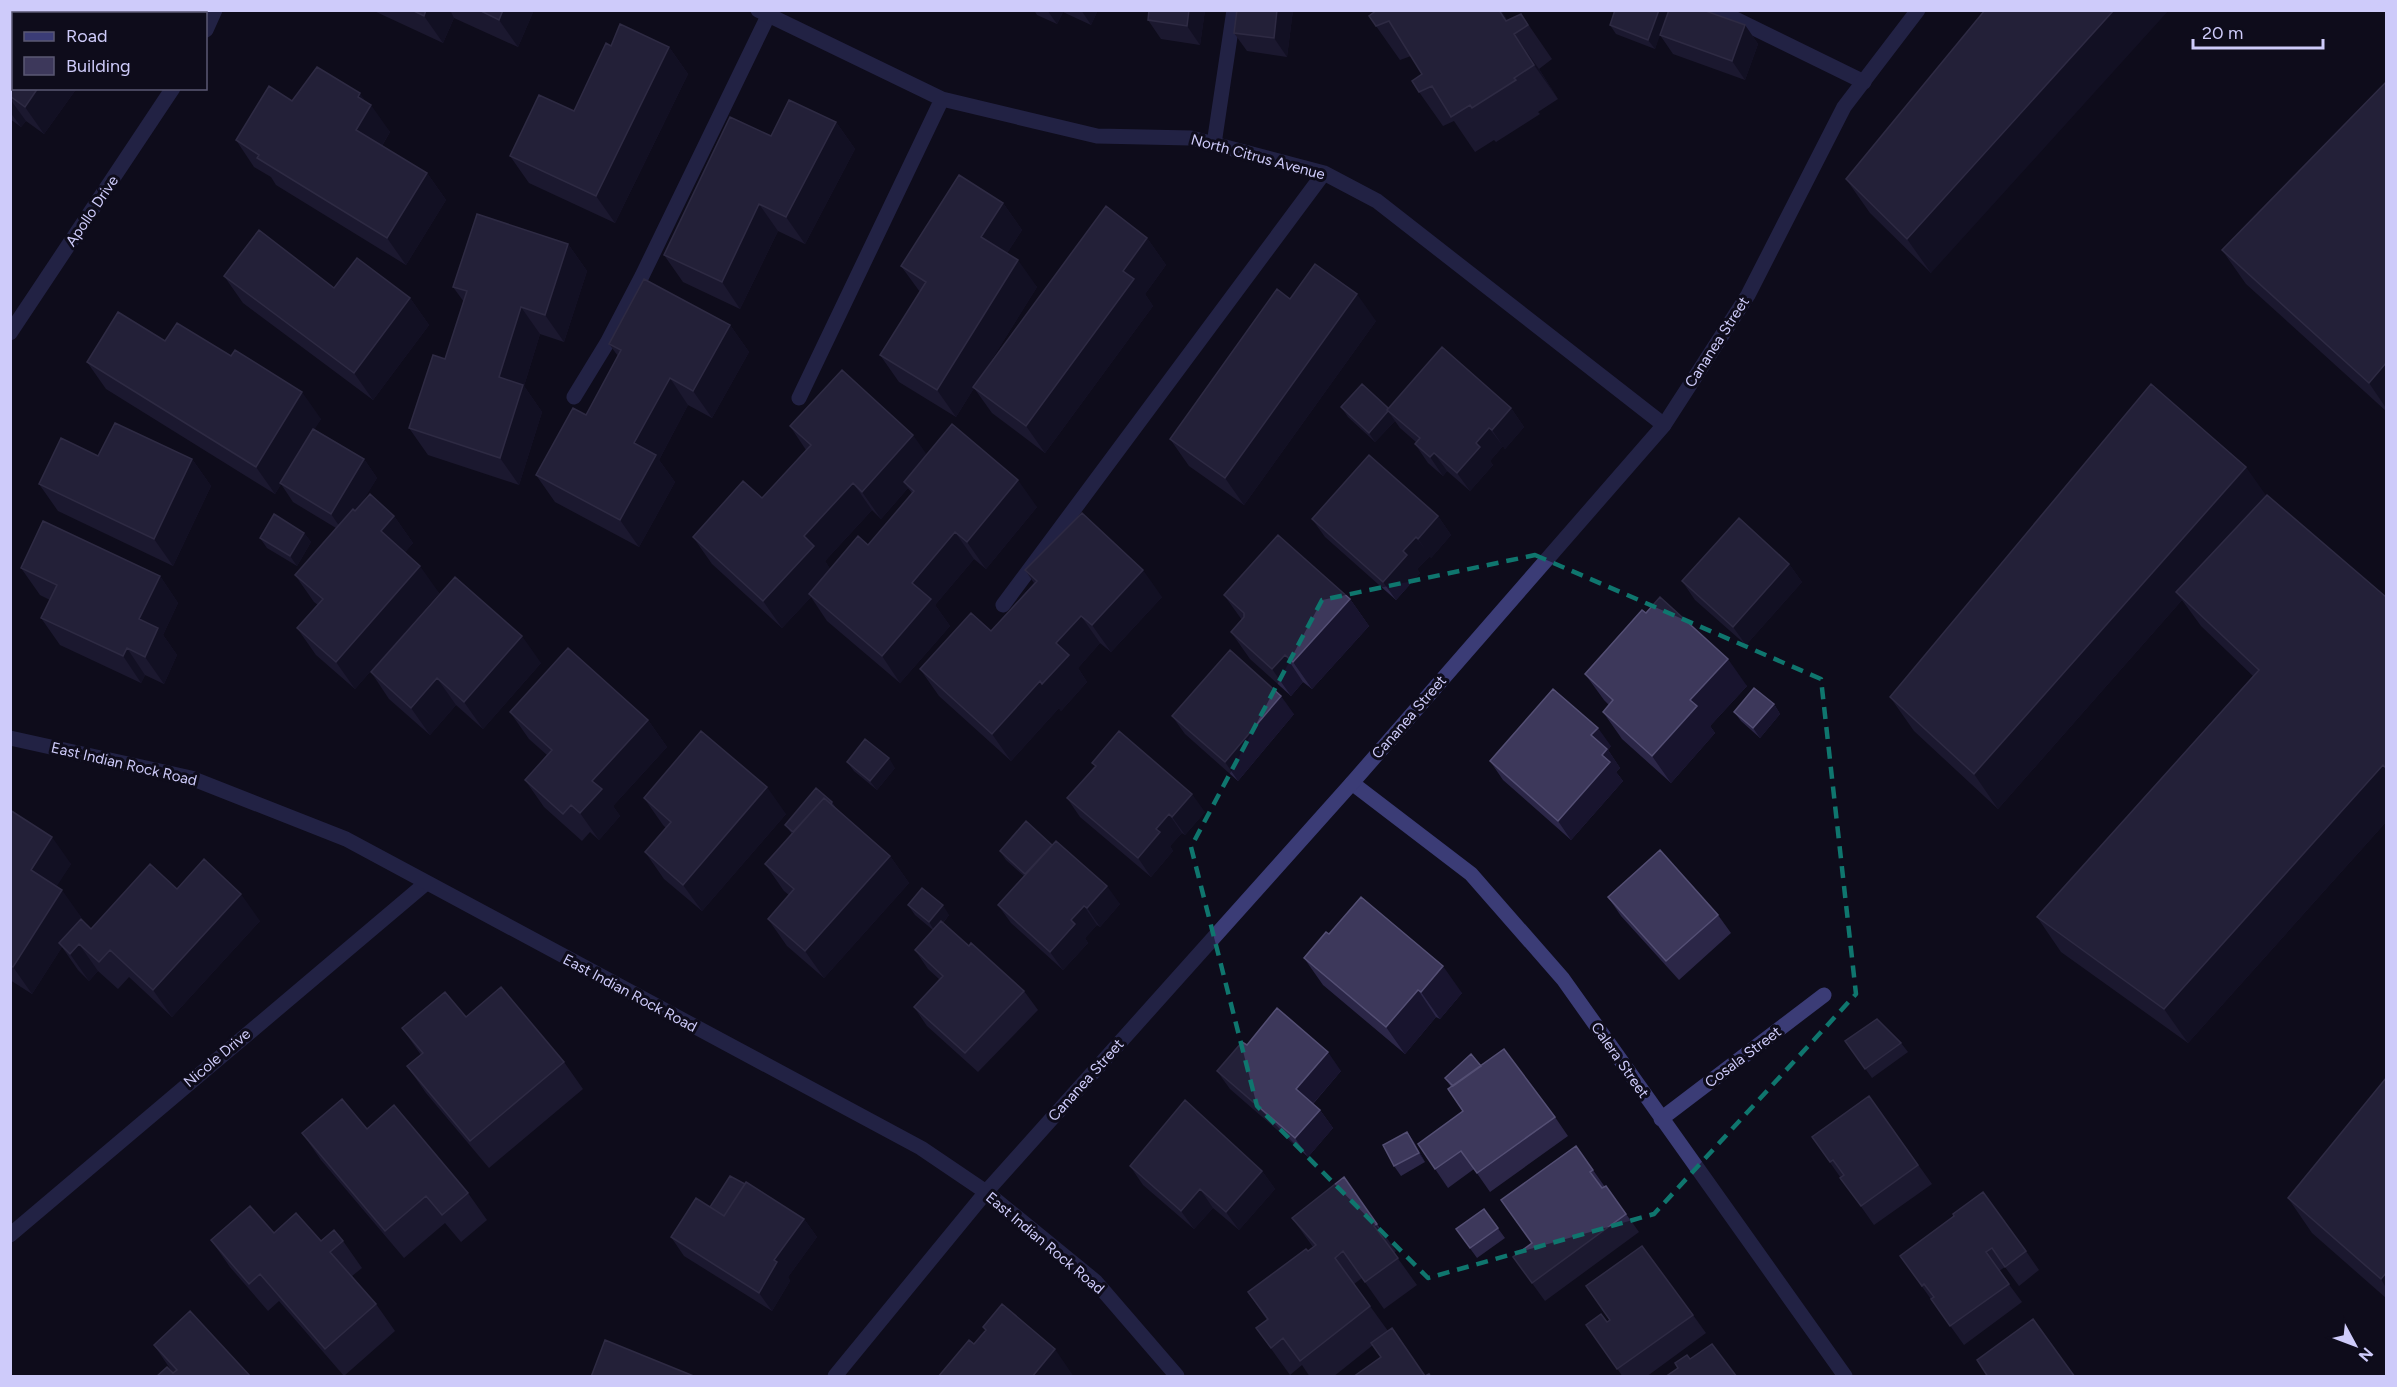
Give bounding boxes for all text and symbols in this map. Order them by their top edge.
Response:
legend [12,12,207,90]
scale bar [2193,12,2324,50]
text: 20 m [2202,22,2243,44]
text: Road [66,25,107,47]
text: Building [66,55,131,77]
street label: North Citrus Avenue [1189,130,1327,184]
street label: Apollo Drive [62,172,122,250]
street label: Cananea Street [1681,293,1753,391]
street label: Cananea Street [1368,671,1450,762]
street label: East Indian Rock Road [49,738,199,790]
street label: East Indian Rock Road [560,950,700,1036]
street label: Calera Street [1587,1019,1653,1102]
street label: Cosala Street [1701,1022,1785,1092]
street label: Nicole Drive [180,1025,254,1091]
street label: Cananea Street [1044,1035,1128,1125]
street label: East Indian Rock Road [982,1188,1108,1298]
north arrow [2325,1315,2385,1375]
text: N [2355,1344,2377,1365]

